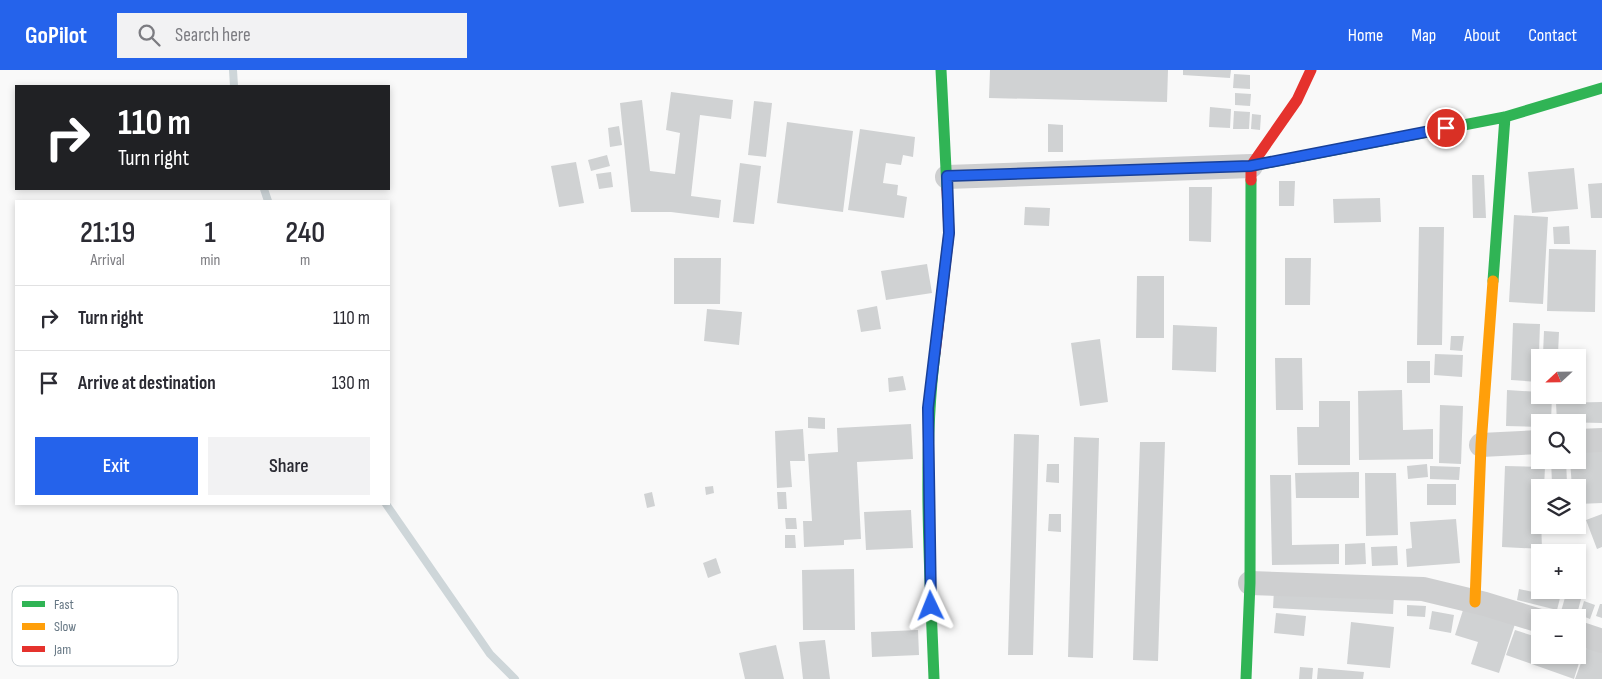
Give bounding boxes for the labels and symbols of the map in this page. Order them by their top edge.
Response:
pin [1425,107,1467,149]
north arrow [1531,349,1586,404]
position arrow [904,579,956,631]
legend [12,586,178,666]
text: Fast [54,596,74,613]
text: Slow [54,618,76,635]
text: Jam [53,641,71,658]

